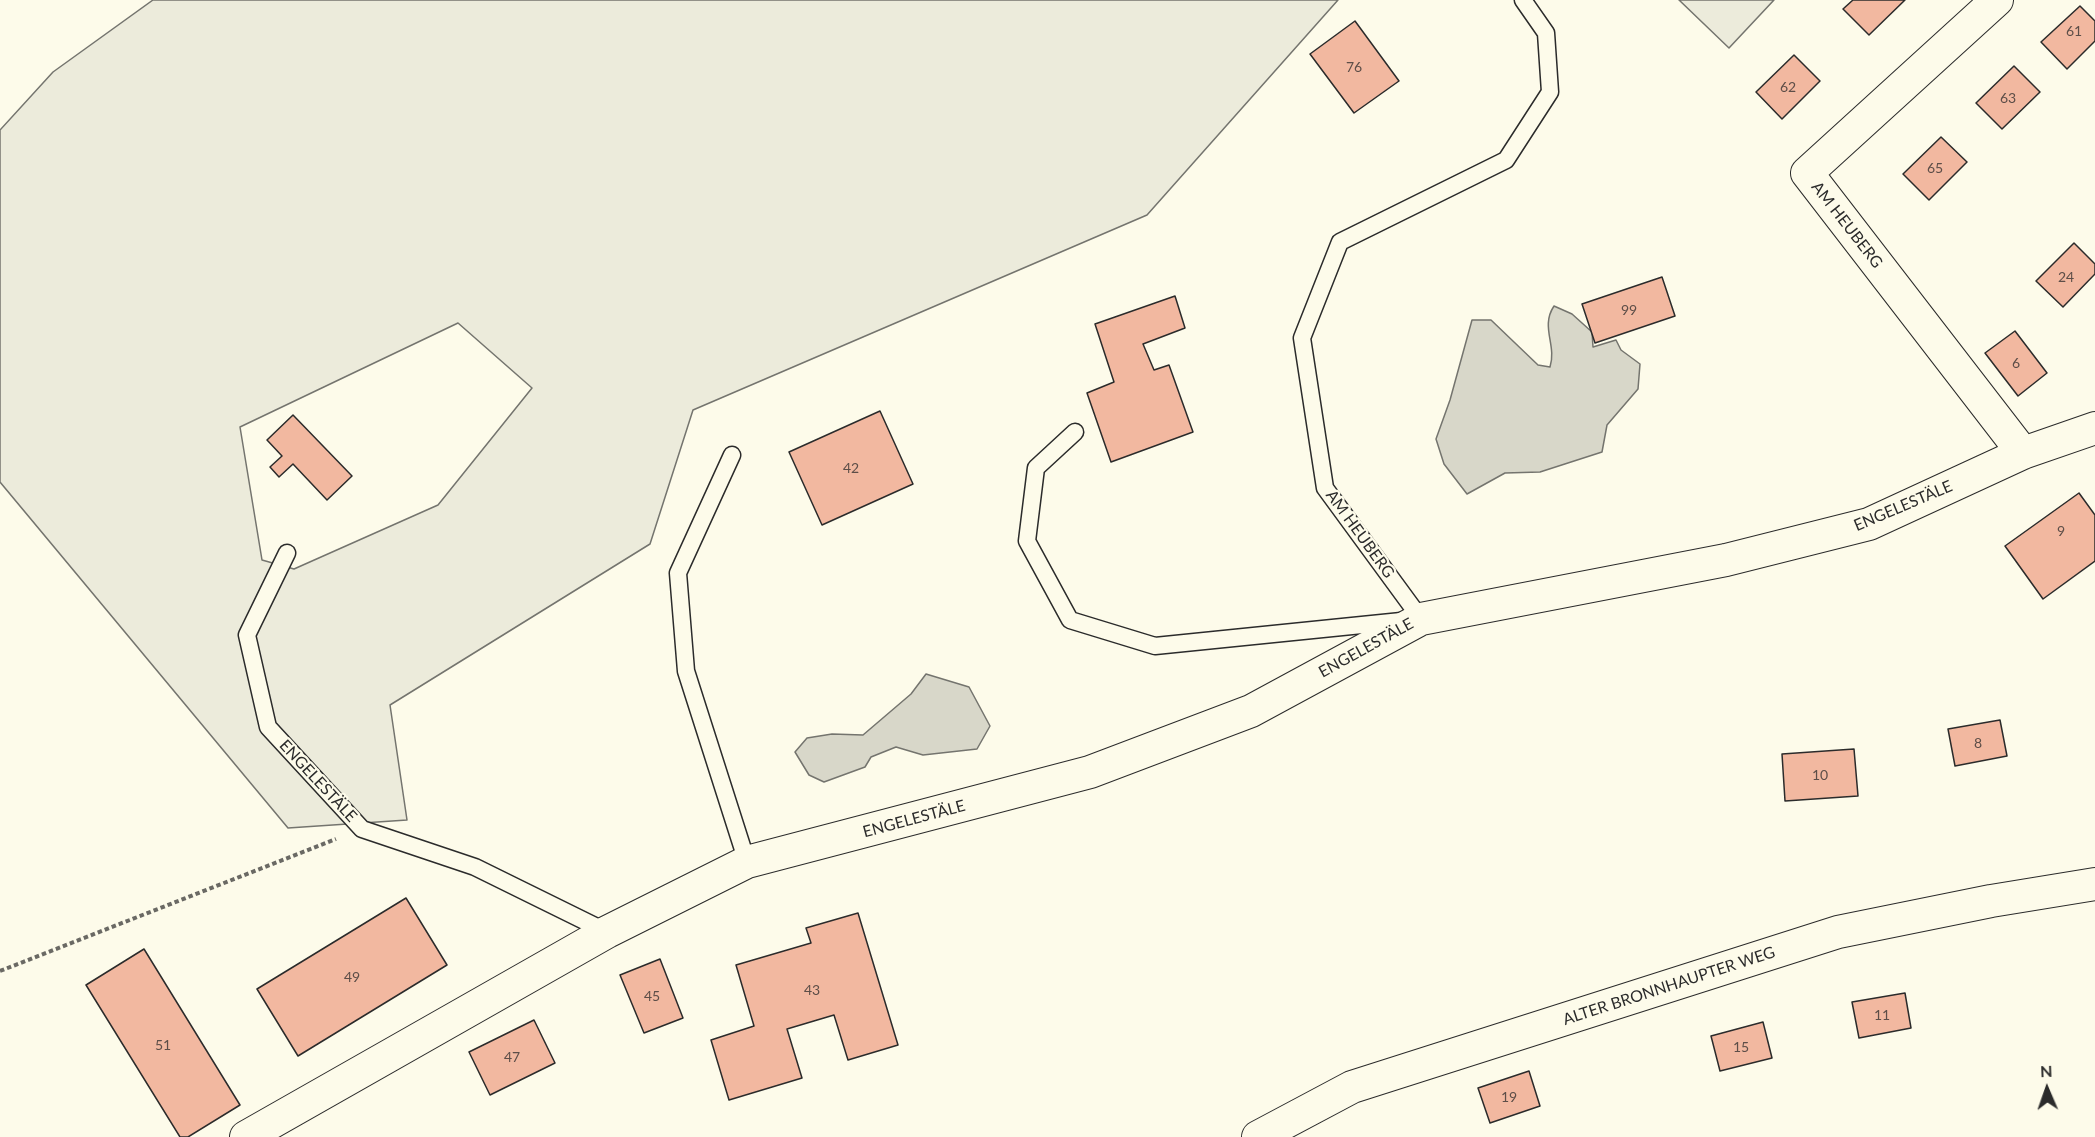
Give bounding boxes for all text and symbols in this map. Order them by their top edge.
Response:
house number: 61 [2066,23,2082,39]
house number: 76 [1346,59,1362,75]
house number: 62 [1780,79,1796,95]
house number: 63 [2000,90,2016,106]
house number: 65 [1927,160,1943,176]
street label: AM HEUBERG [1807,178,1887,272]
house number: 24 [2058,269,2074,285]
house number: 99 [1621,302,1637,318]
house number: 6 [2012,355,2020,371]
house number: 42 [843,460,859,476]
street label: ENGELESTÄLE [1851,477,1955,535]
street label: AM HEUBERG [1322,486,1398,582]
house number: 9 [2057,523,2065,539]
street label: ENGELESTÄLE [1315,614,1417,682]
house number: 8 [1974,735,1982,751]
street label: ENGELESTÄLE [275,736,361,826]
house number: 10 [1812,767,1828,783]
street label: ENGELESTÄLE [861,796,967,842]
street label: ALTER BRONNHAUPTER WEG [1560,943,1778,1029]
house number: 49 [344,969,360,985]
house number: 43 [804,982,820,998]
house number: 45 [644,988,660,1004]
house number: 11 [1874,1007,1890,1023]
house number: 51 [155,1037,171,1053]
house number: 15 [1733,1039,1749,1055]
house number: 47 [504,1049,520,1065]
north arrow [2017,1059,2077,1119]
text: N [2040,1061,2053,1080]
house number: 19 [1501,1089,1517,1105]

